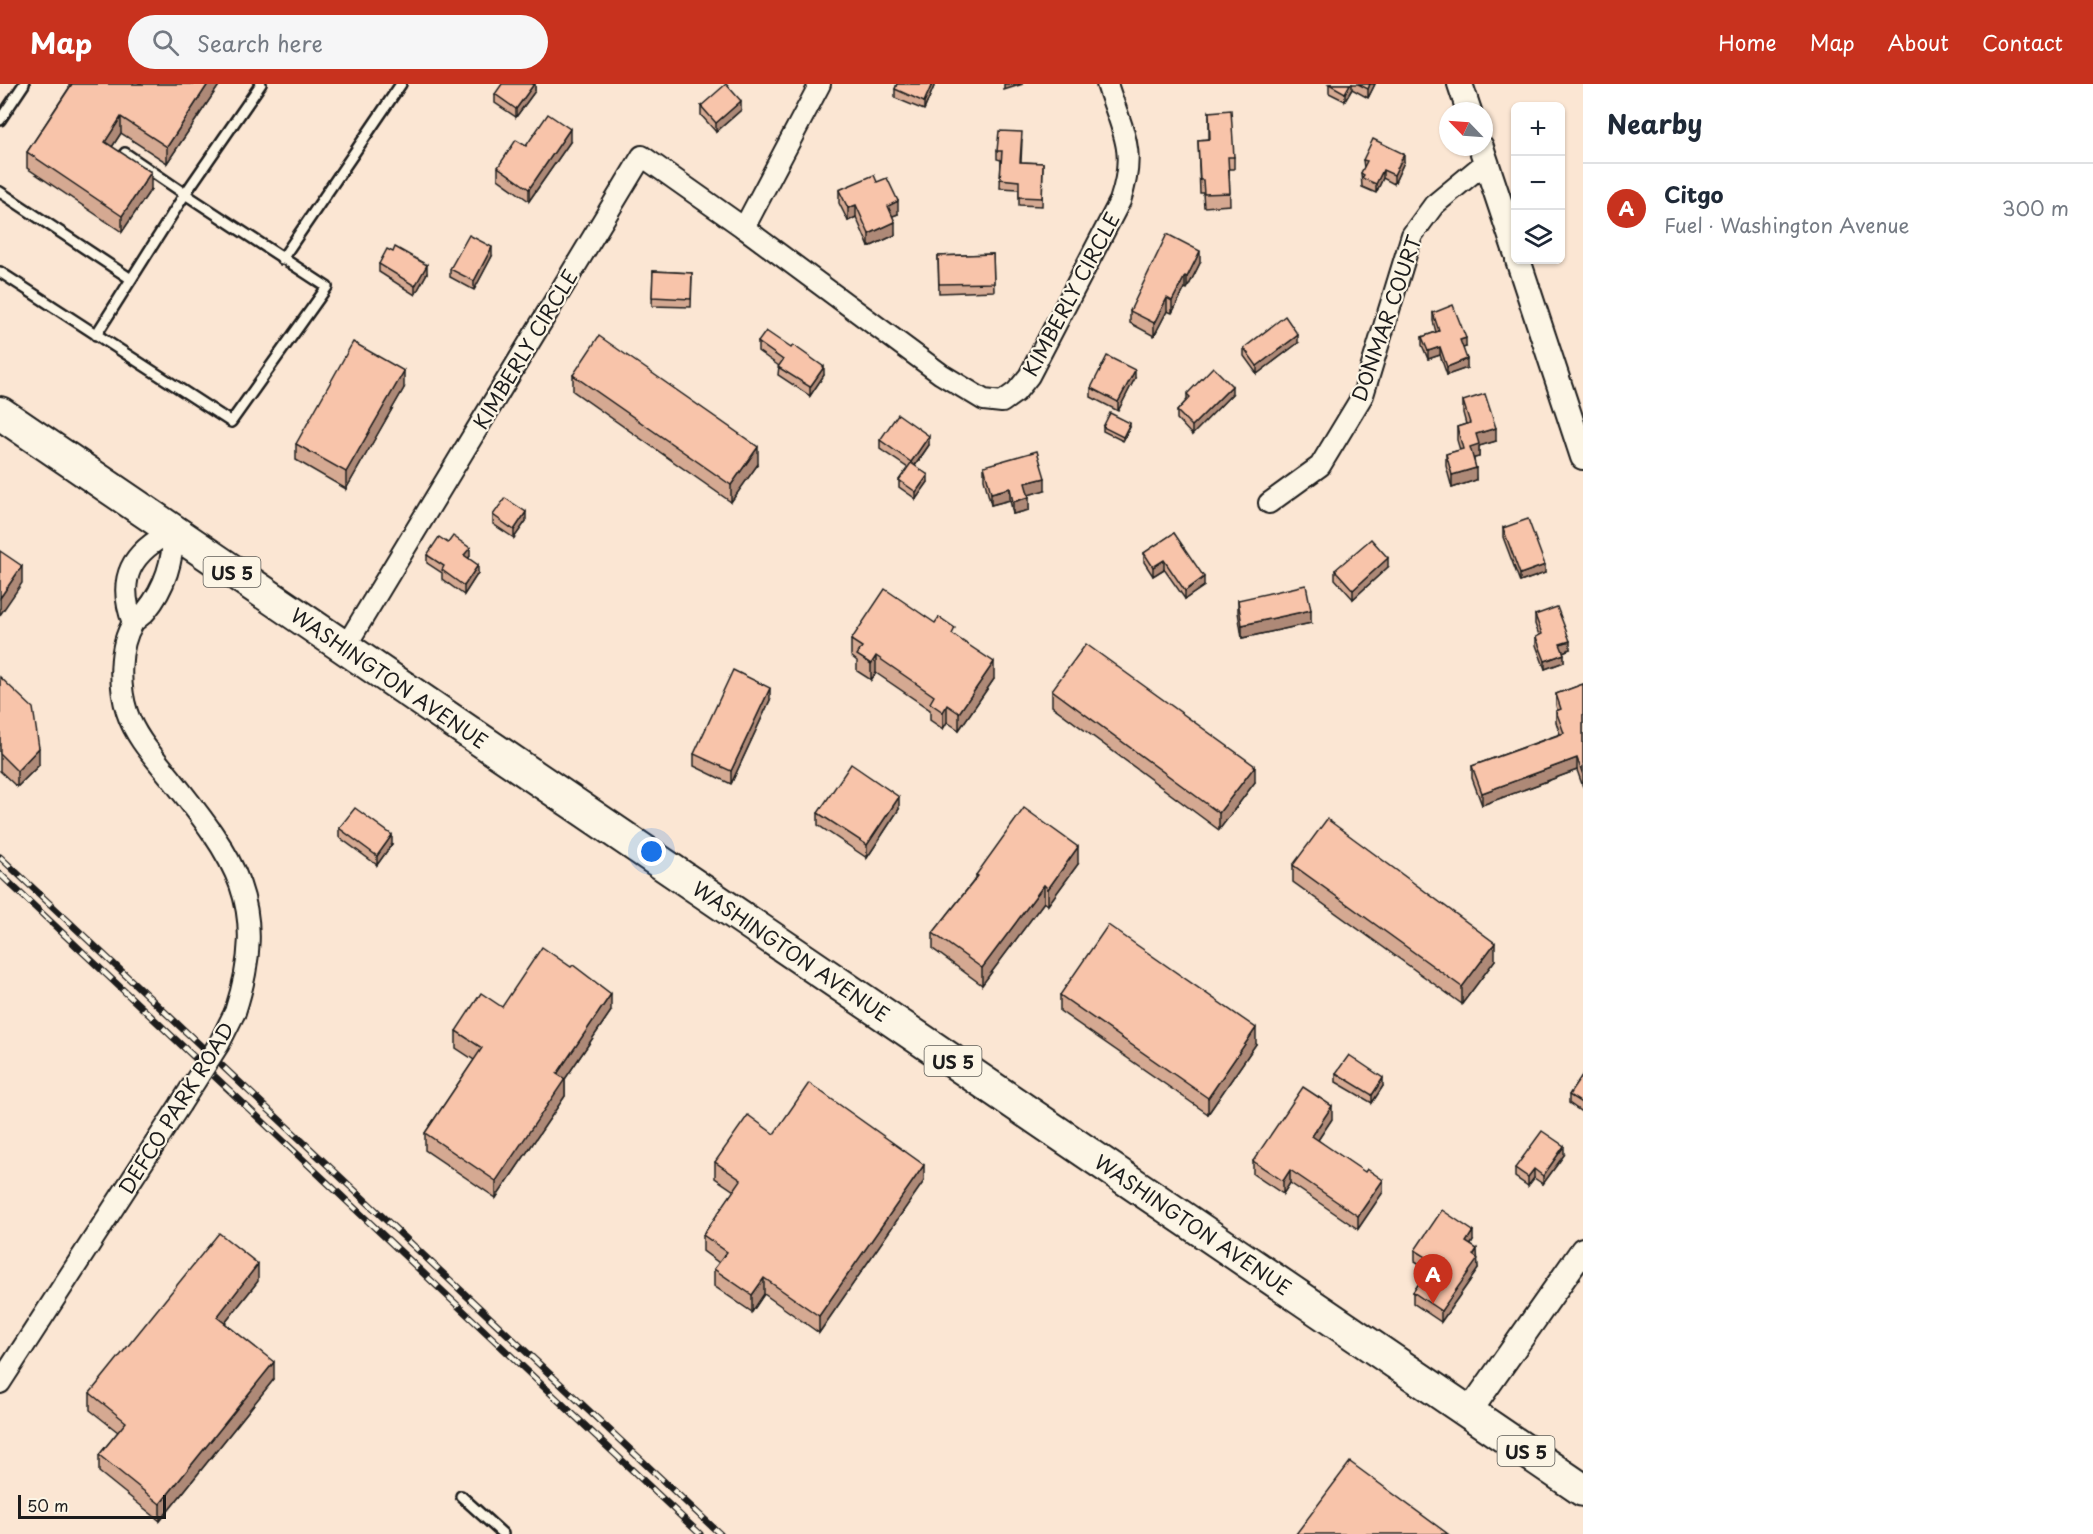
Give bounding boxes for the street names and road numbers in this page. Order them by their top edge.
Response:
street label: KIMBERLY CIRCLE [1015,207,1127,381]
street label: DONMAR COURT [1344,231,1429,405]
street label: KIMBERLY CIRCLE [465,263,585,435]
road number: US 5 [204,557,260,587]
street label: WASHINGTON AVENUE [285,600,494,756]
street label: WASHINGTON AVENUE [687,873,896,1029]
street label: DEFCO PARK ROAD [111,1016,241,1200]
road number: US 5 [924,1046,982,1076]
street label: WASHINGTON AVENUE [1088,1147,1298,1303]
road number: US 5 [1498,1436,1555,1466]

